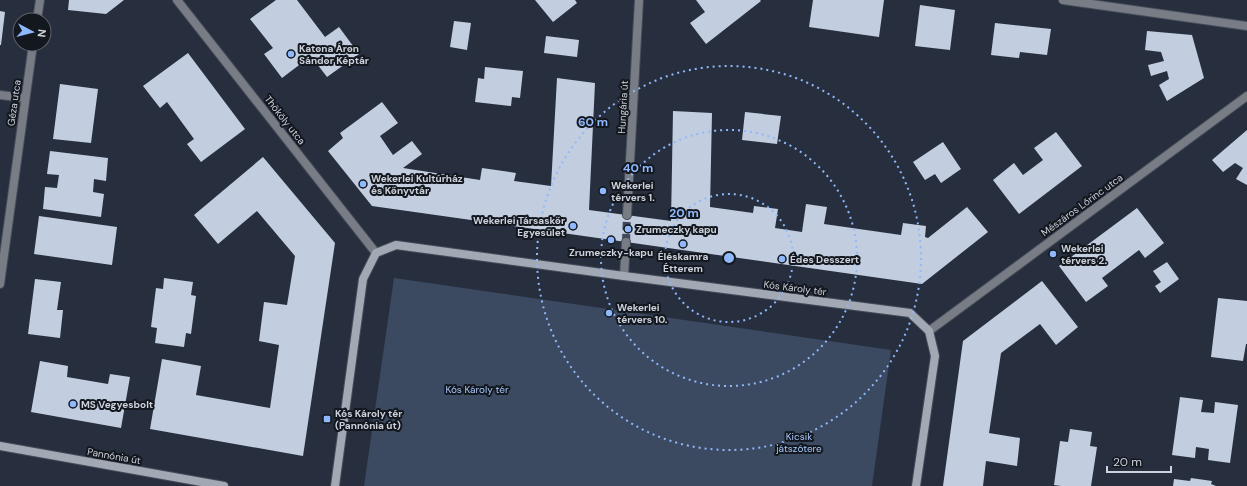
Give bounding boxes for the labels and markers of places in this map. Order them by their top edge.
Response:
place label: Katona Áron Sándor Képtár [299,42,369,67]
marker: Katona Áron Sándor Képtár [286,49,296,59]
place label: Wekerlei Kultúrház és Könyvtár [371,172,463,197]
marker: Wekerlei Kultúrház és Könyvtár [358,179,368,189]
place label: Wekerlei térvers 1. [611,179,655,204]
marker: Wekerlei térvers 1. [598,186,608,196]
place label: Wekerlei Társaskör Egyesület [473,214,565,239]
marker: Wekerlei Társaskör Egyesület [568,221,578,231]
place label: Zrumeczky kapu [636,223,717,236]
marker: Zrumeczky kapu [623,224,633,234]
marker: Zrumeczky-kapu [606,235,616,245]
marker: Éléskamra Étterem [678,239,688,249]
place label: Wekerlei térvers 2. [1061,242,1107,267]
place label: Zrumeczky-kapu [569,246,653,259]
marker: Wekerlei térvers 2. [1048,249,1058,259]
place label: Éléskamra Étterem [658,250,708,275]
centre of rings [722,251,736,265]
place label: Édes Desszert [790,253,859,266]
marker: Édes Desszert [777,254,787,264]
place label: Wekerlei térvers 10. [617,301,668,326]
marker: Wekerlei térvers 10. [604,308,614,318]
place label: MS Vegyesbolt [81,398,153,411]
marker: MS Vegyesbolt [68,399,78,409]
place label: Kós Károly tér (Pannónia út) [335,407,402,432]
marker: Kós Károly tér (Pannónia út) [322,414,332,424]

